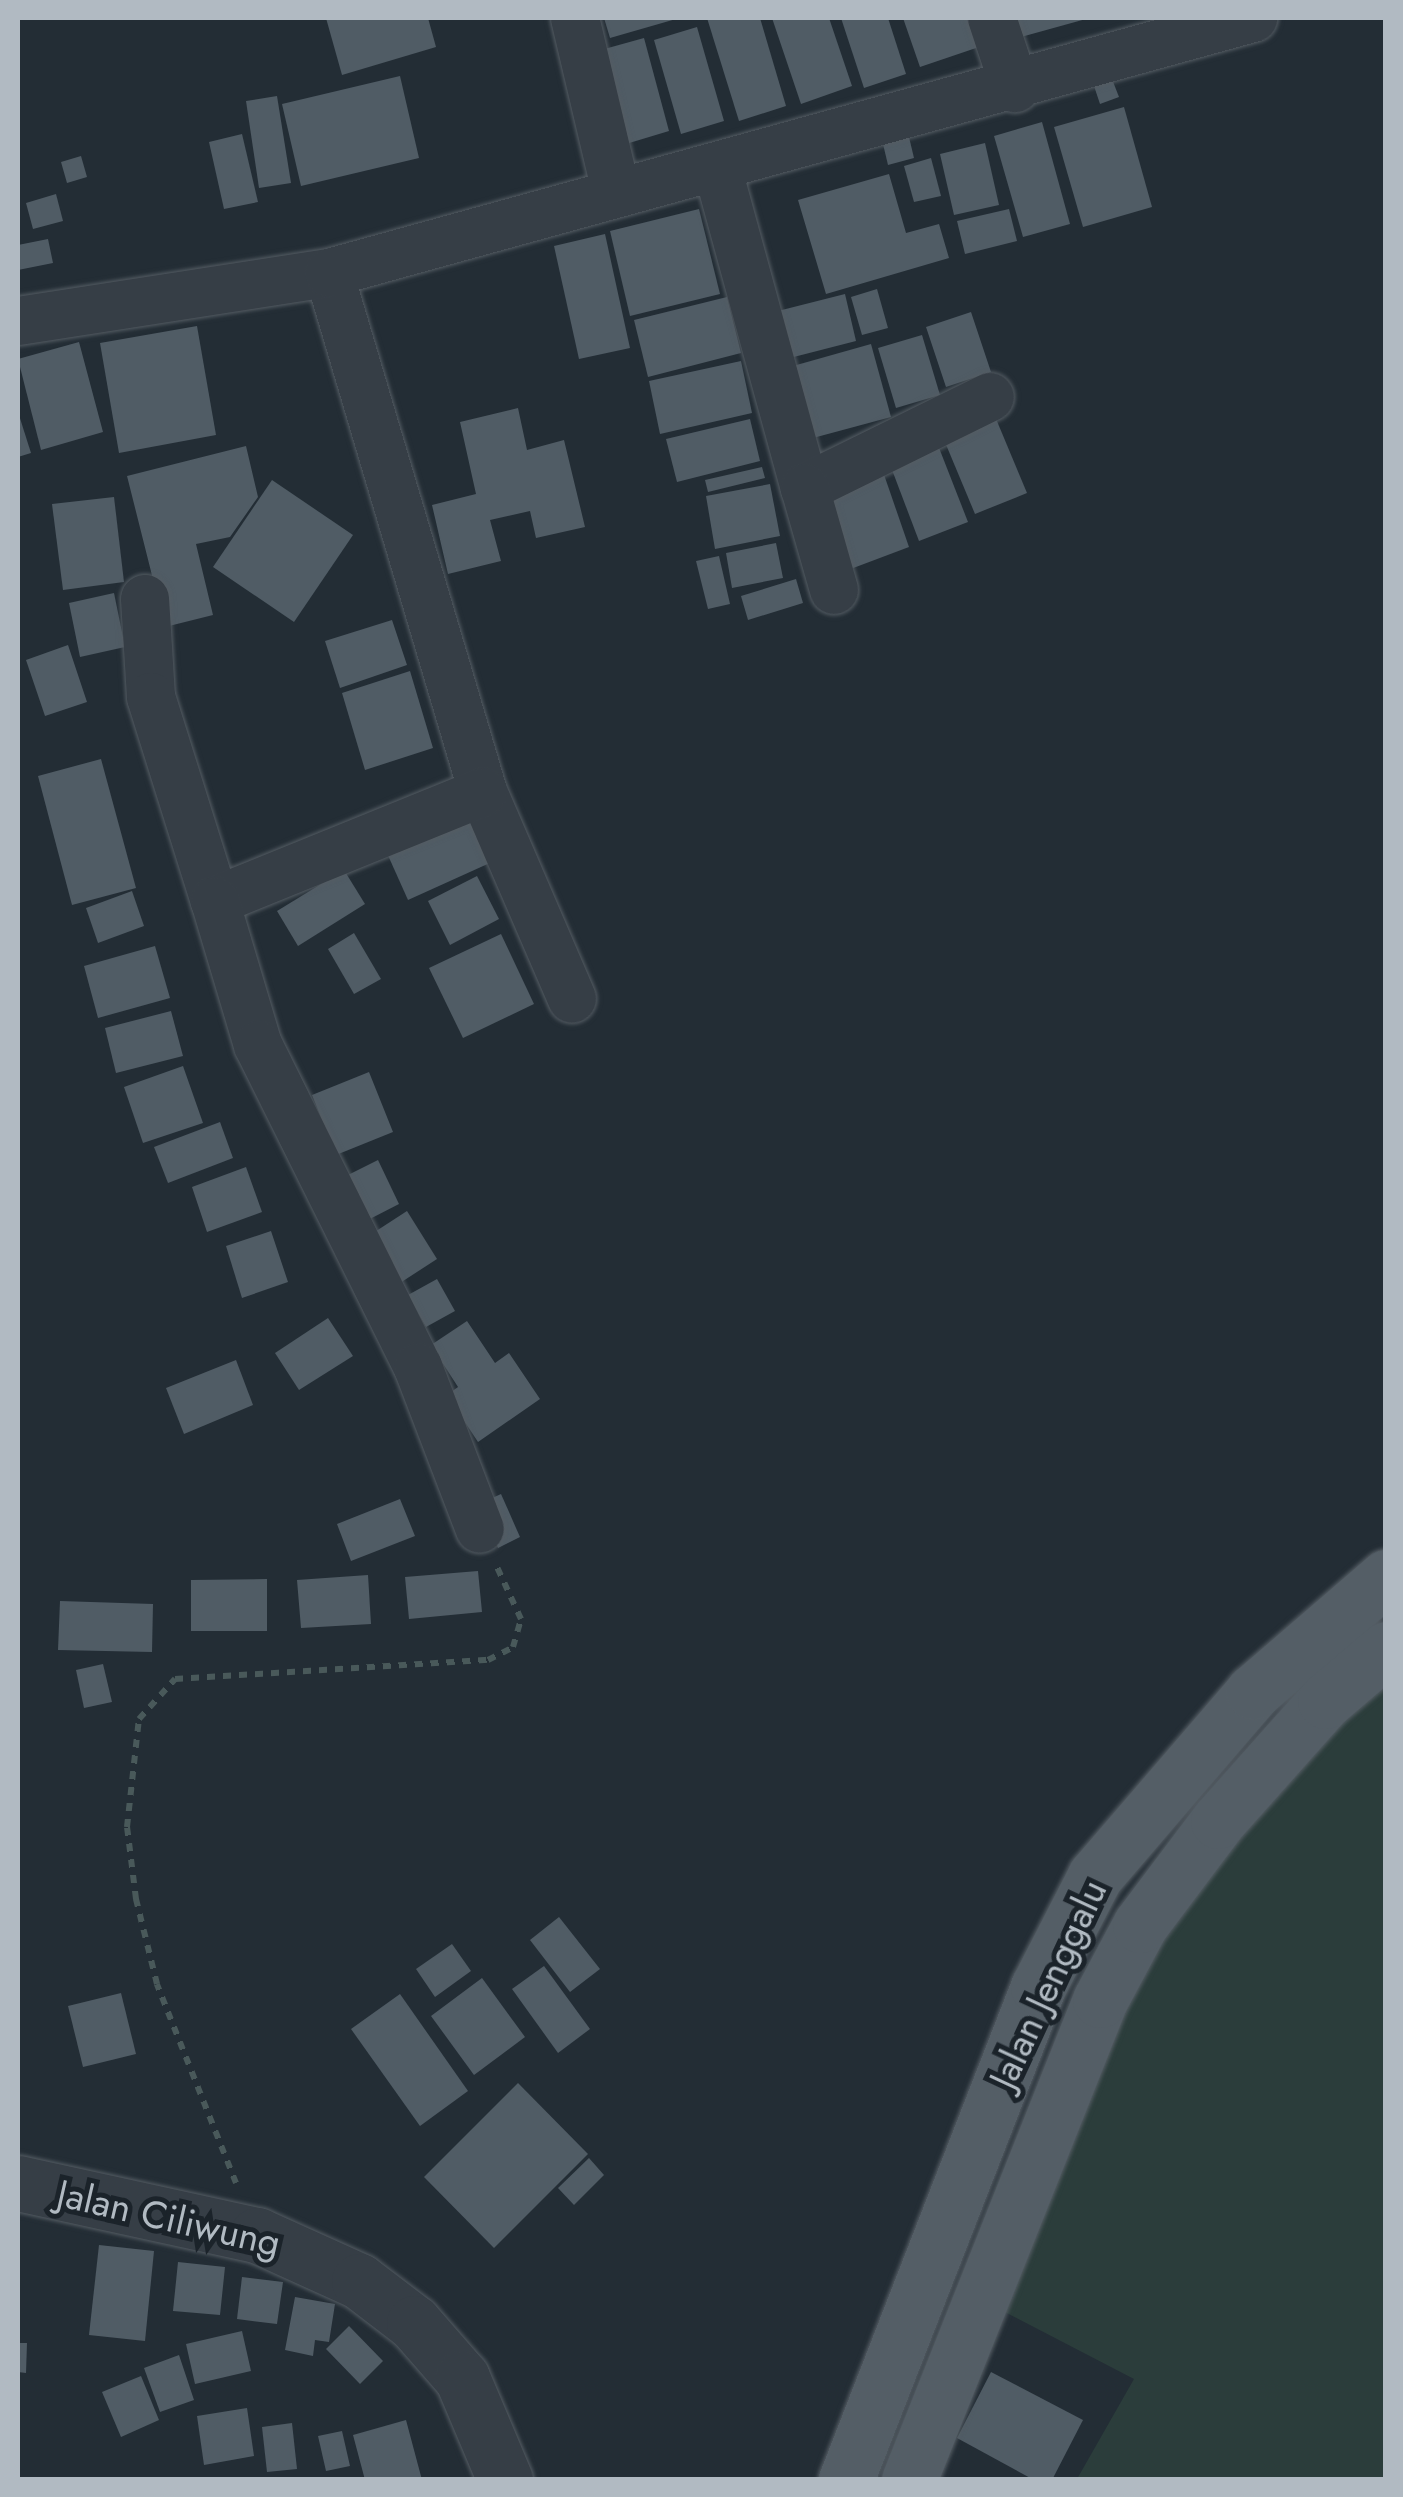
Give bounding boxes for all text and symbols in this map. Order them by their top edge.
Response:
street label: Jalan Jenggalu [980,1873,1116,2095]
street label: Jalan Ciliwung [53,2170,285,2266]

